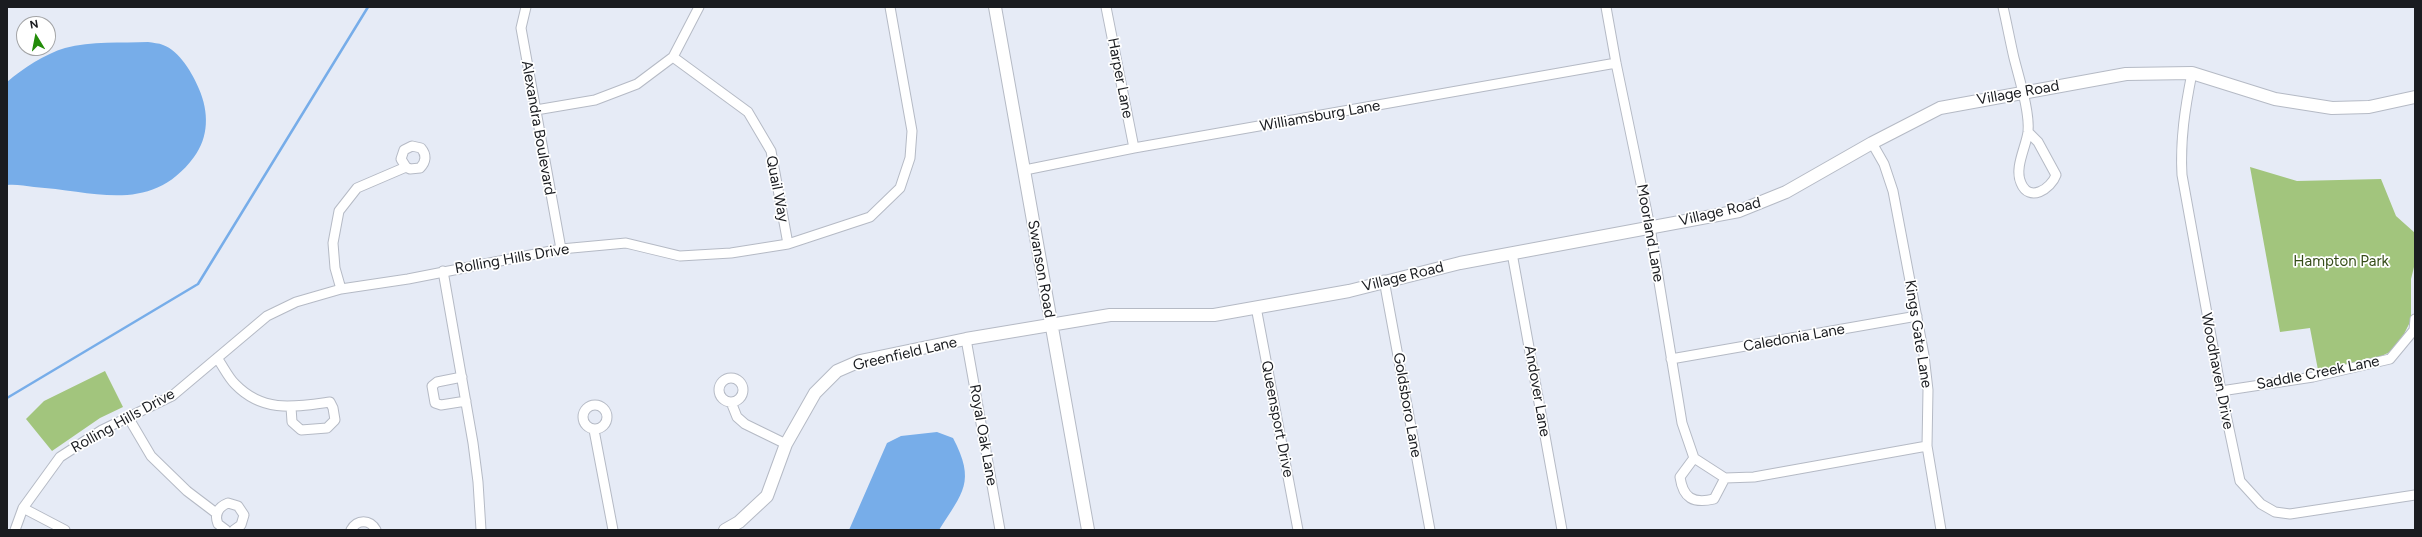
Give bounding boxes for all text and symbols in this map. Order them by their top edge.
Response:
north arrow [16,16,56,56]
text: N [29,18,39,32]
street label: Harper Lane [1103,36,1137,120]
street label: Alexandra Boulevard [517,59,559,197]
street label: Village Road [1975,77,2061,109]
street label: Williamsburg Lane [1258,97,1382,135]
street label: Quail Way [762,154,792,224]
street label: Moorland Lane [1633,183,1667,283]
street label: Village Road [1677,194,1763,230]
street label: Swanson Road [1024,219,1058,319]
street label: Rolling Hills Drive [453,240,571,278]
park label: Hampton Park [2293,253,2389,271]
street label: Village Road [1360,258,1446,296]
street label: Kings Gate Lane [1901,279,1935,389]
street label: Woodhaven Drive [2197,311,2237,431]
street label: Caledonia Lane [1742,320,1846,356]
street label: Greenfield Lane [851,333,959,375]
street label: Andover Lane [1520,344,1554,438]
street label: Goldsboro Lane [1389,351,1425,459]
street label: Saddle Creek Lane [2255,352,2381,394]
street label: Queensport Drive [1257,359,1297,479]
street label: Royal Oak Lane [965,383,1001,487]
street label: Rolling Hills Drive [68,385,178,457]

